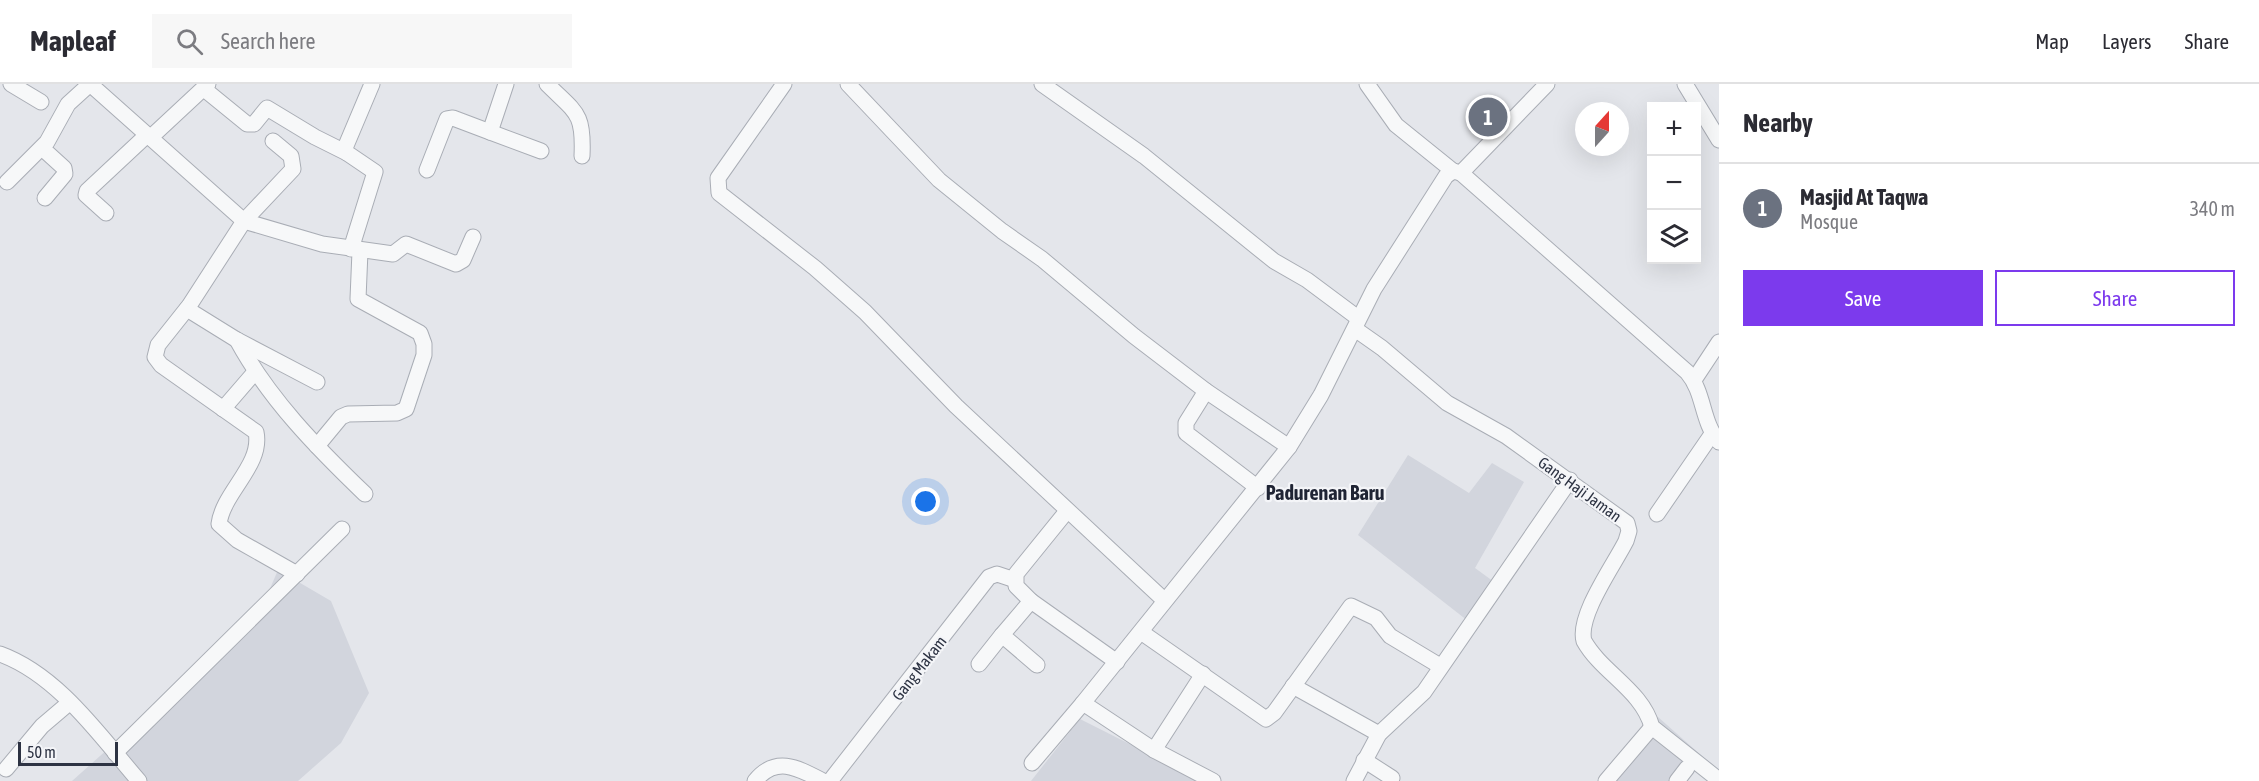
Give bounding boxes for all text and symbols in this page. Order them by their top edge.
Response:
search box [152,14,572,68]
text: Mapleaf [30,25,116,57]
icon: search [173,25,206,58]
text: Search here [221,28,316,54]
text: Map [2035,29,2069,53]
text: Layers [2102,29,2152,53]
text: Share [2185,29,2229,53]
pin: 1 [1468,94,1508,140]
north arrow [1575,102,1629,156]
map controls [1647,102,1701,264]
button: + [1647,102,1701,156]
text: Nearby [1743,108,1813,138]
button: − [1647,156,1701,210]
text: Masjid At Taqwa [1800,184,1928,210]
text: 1 [1758,197,1767,220]
text: 340 m [2190,197,2235,220]
button: layers [1647,210,1701,264]
text: Mosque [1800,210,1858,233]
button: Save [1743,270,1983,326]
button: Share [1995,270,2235,326]
street label: Gang Haji Jaman [1534,453,1625,526]
district label: Padurenan Baru [1266,481,1385,504]
your location [911,487,940,516]
street label: Gang Makam [888,632,951,704]
scale bar [18,739,118,766]
text: 50 m [27,743,56,761]

